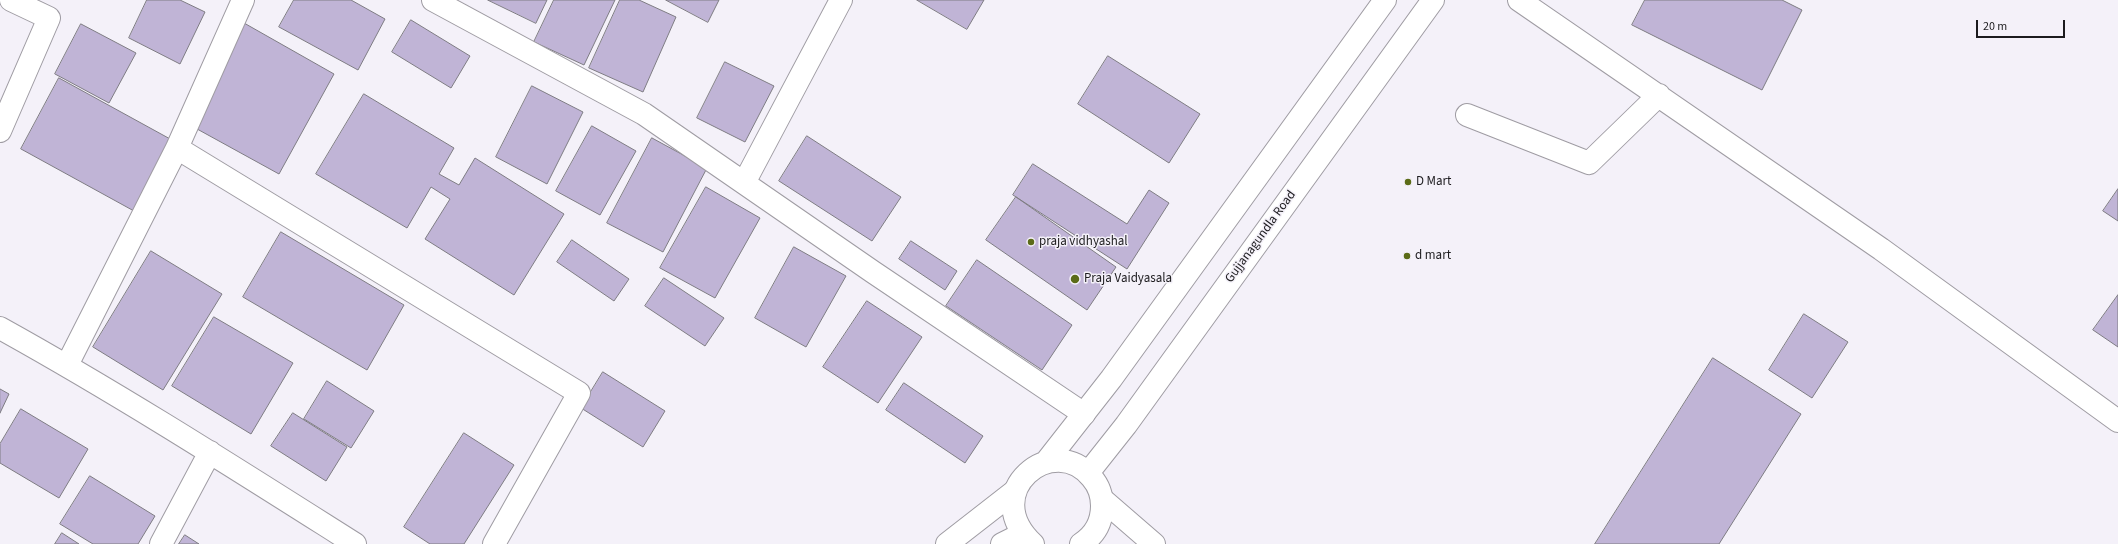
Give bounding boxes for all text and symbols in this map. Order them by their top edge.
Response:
scale bar [1978,12,2067,38]
text: 20 m [1983,18,2007,35]
place label: D Mart [1416,174,1452,190]
marker: D Mart [1403,177,1413,187]
street label: Gujjanagundla Road [1222,188,1300,286]
place label: praja vidhyashal [1039,234,1128,250]
marker: praja vidhyashal [1026,237,1036,247]
place label: d mart [1415,248,1451,264]
marker: d mart [1402,251,1412,261]
place label: Praja Vaidyasala [1084,271,1172,287]
marker: Praja Vaidyasala [1069,273,1081,285]

